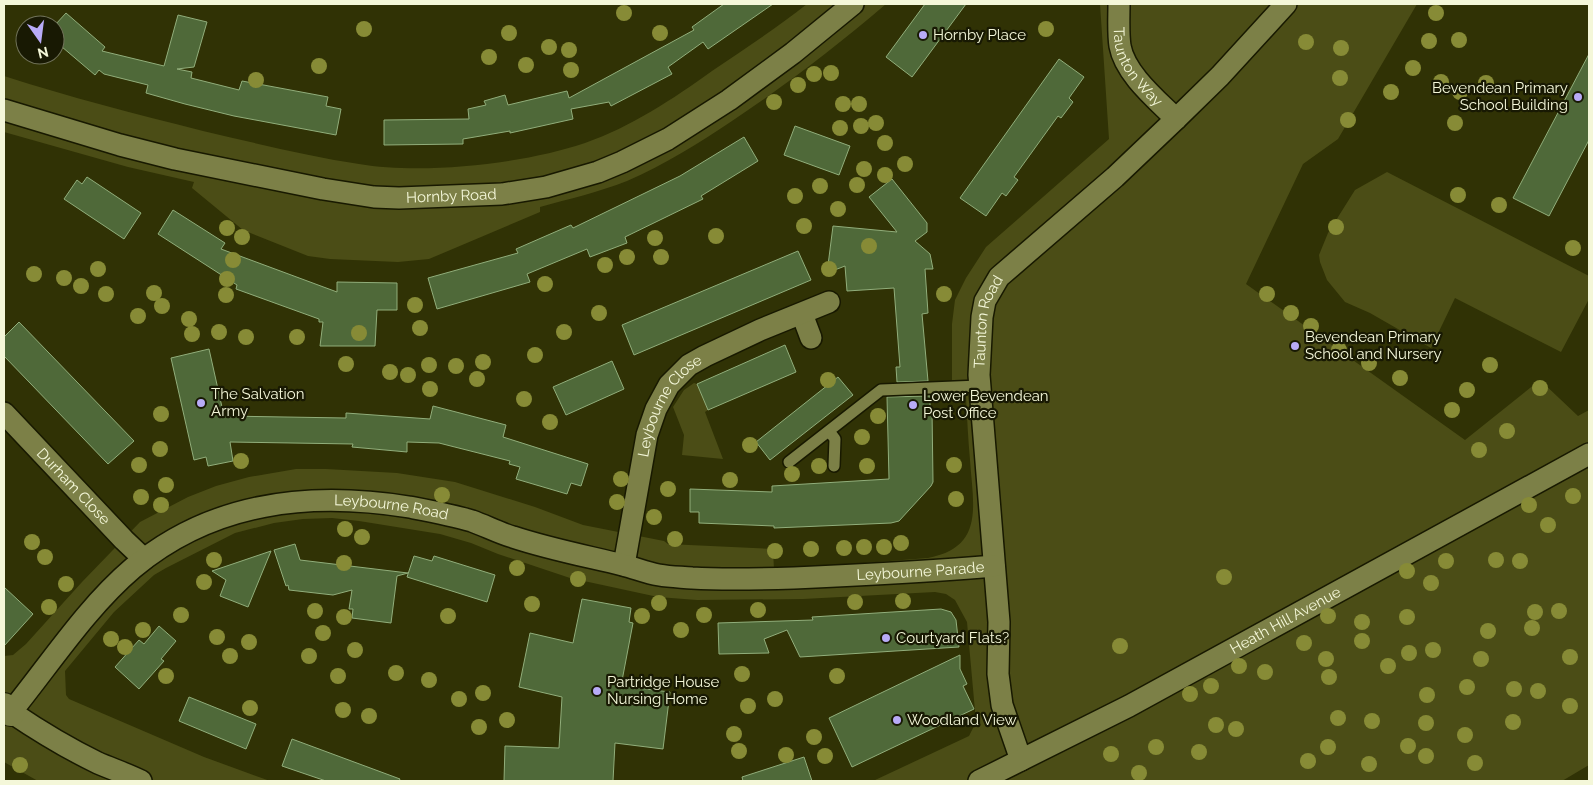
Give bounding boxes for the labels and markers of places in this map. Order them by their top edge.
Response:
place label: Hornby Place [933,26,1026,44]
marker: Hornby Place [917,29,929,41]
place label: Bevendean Primary School Building [1432,79,1568,114]
marker: Bevendean Primary School Building [1572,91,1584,103]
place label: Bevendean Primary School and Nursery [1305,328,1442,363]
marker: Bevendean Primary School and Nursery [1289,340,1301,352]
place label: The Salvation Army [211,385,305,420]
place label: Lower Bevendean Post Office [923,387,1049,422]
marker: The Salvation Army [195,397,207,409]
marker: Lower Bevendean Post Office [907,399,919,411]
place label: Courtyard Flats? [896,629,1009,647]
marker: Courtyard Flats? [880,632,892,644]
place label: Partridge House Nursing Home [607,673,719,708]
marker: Partridge House Nursing Home [591,685,603,697]
place label: Woodland View [907,711,1017,729]
marker: Woodland View [891,714,903,726]

